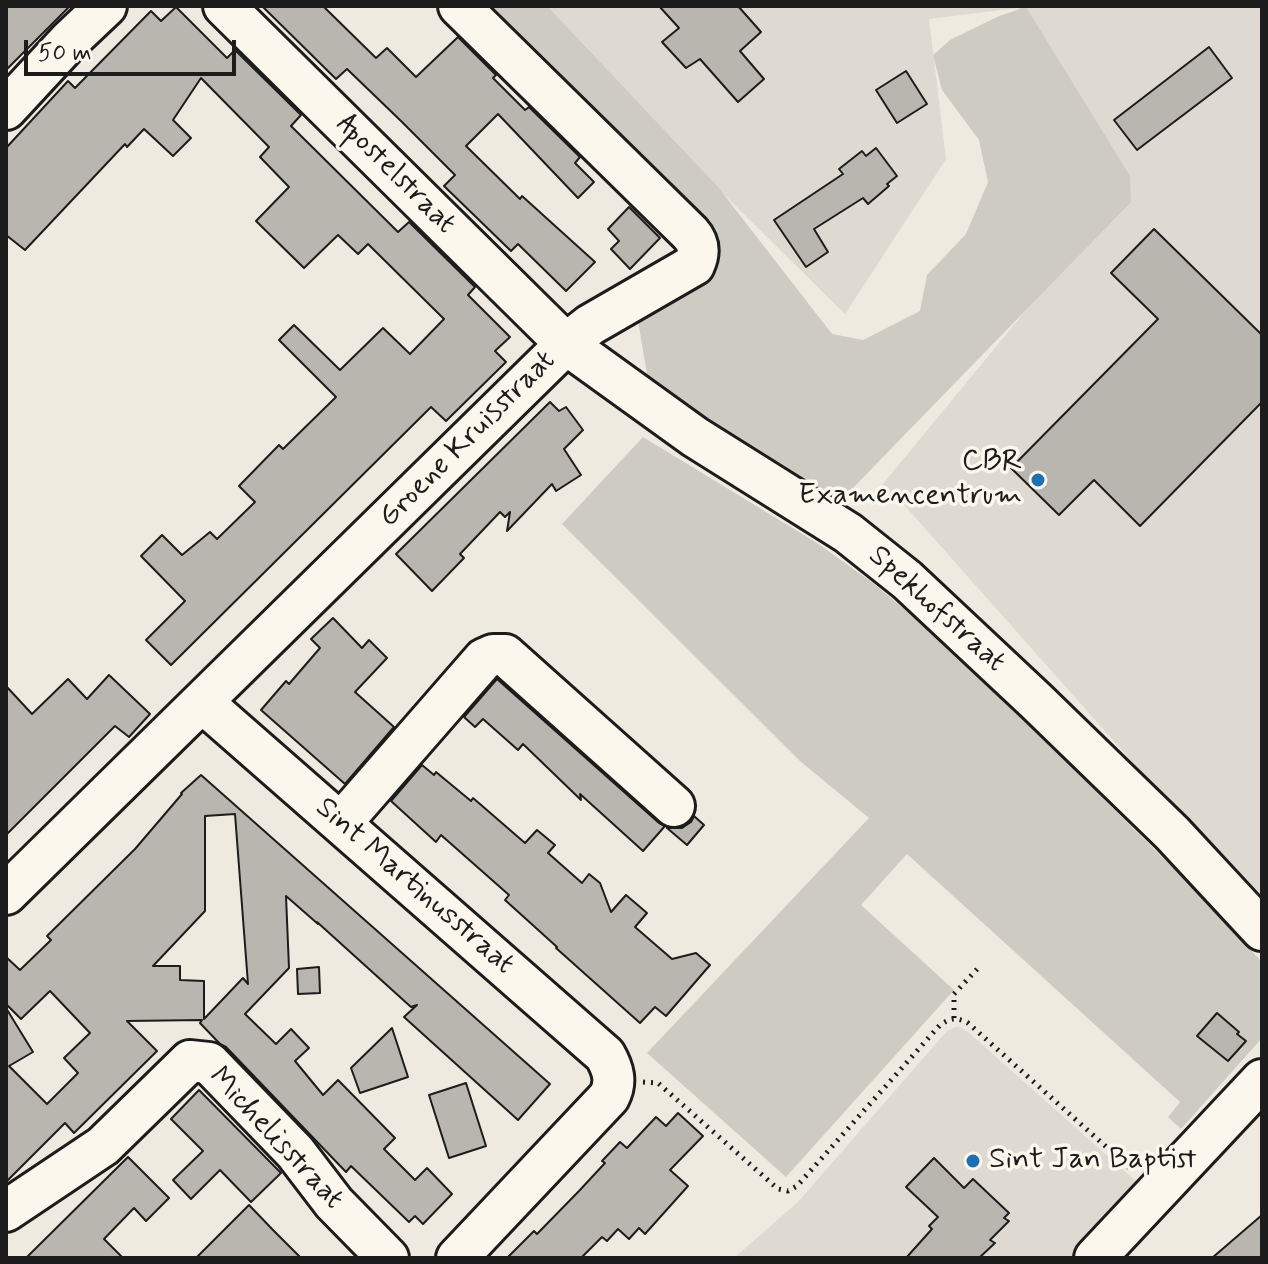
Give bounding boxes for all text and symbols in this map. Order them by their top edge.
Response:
scale bar [28,24,240,74]
text: 50 m [38,38,92,69]
street label: Apostelstraat [328,108,462,242]
street label: Groene Kruisstraat [372,344,564,536]
place label: CBR Examencentrum [798,445,1022,516]
marker: CBR Examencentrum [1029,471,1047,489]
street label: Spekhofstraat [860,539,1012,681]
street label: Sint Martinusstraat [307,791,521,983]
street label: Michelisstraat [200,1060,350,1218]
place label: Sint Jan Baptist [989,1143,1197,1179]
marker: Sint Jan Baptist [964,1152,982,1170]

